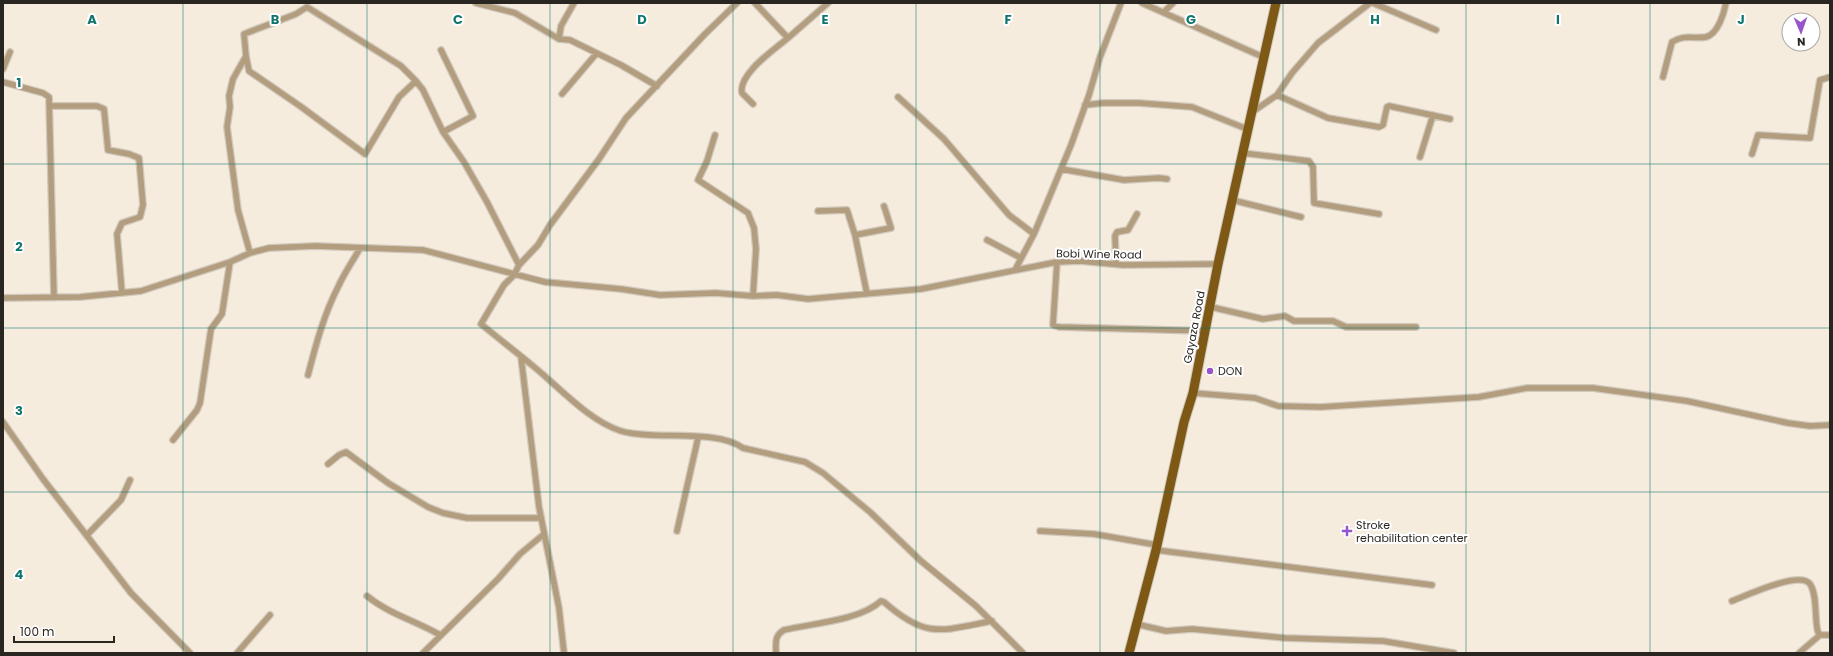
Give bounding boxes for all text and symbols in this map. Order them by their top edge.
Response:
text: A [87,10,97,29]
text: B [271,10,280,29]
text: C [453,10,463,29]
text: D [637,10,647,29]
text: E [821,10,829,29]
text: F [1004,10,1012,29]
text: G [1186,10,1196,29]
text: H [1370,10,1380,29]
text: I [1556,10,1560,29]
text: J [1737,10,1745,29]
north arrow [1781,12,1821,52]
text: N [1797,34,1806,50]
text: 1 [17,73,21,92]
text: 2 [15,237,23,256]
street label: Bobi Wine Road [1056,245,1142,263]
street label: Gayaza Road [1179,289,1209,365]
place label: DON [1218,363,1242,379]
marker: DON [1205,366,1215,376]
text: 3 [15,401,23,420]
place label: Stroke rehabilitation center [1356,517,1468,546]
marker: Stroke rehabilitation center [1341,525,1353,537]
text: 4 [15,565,24,584]
scale bar [14,618,114,644]
text: 100 m [20,623,54,640]

